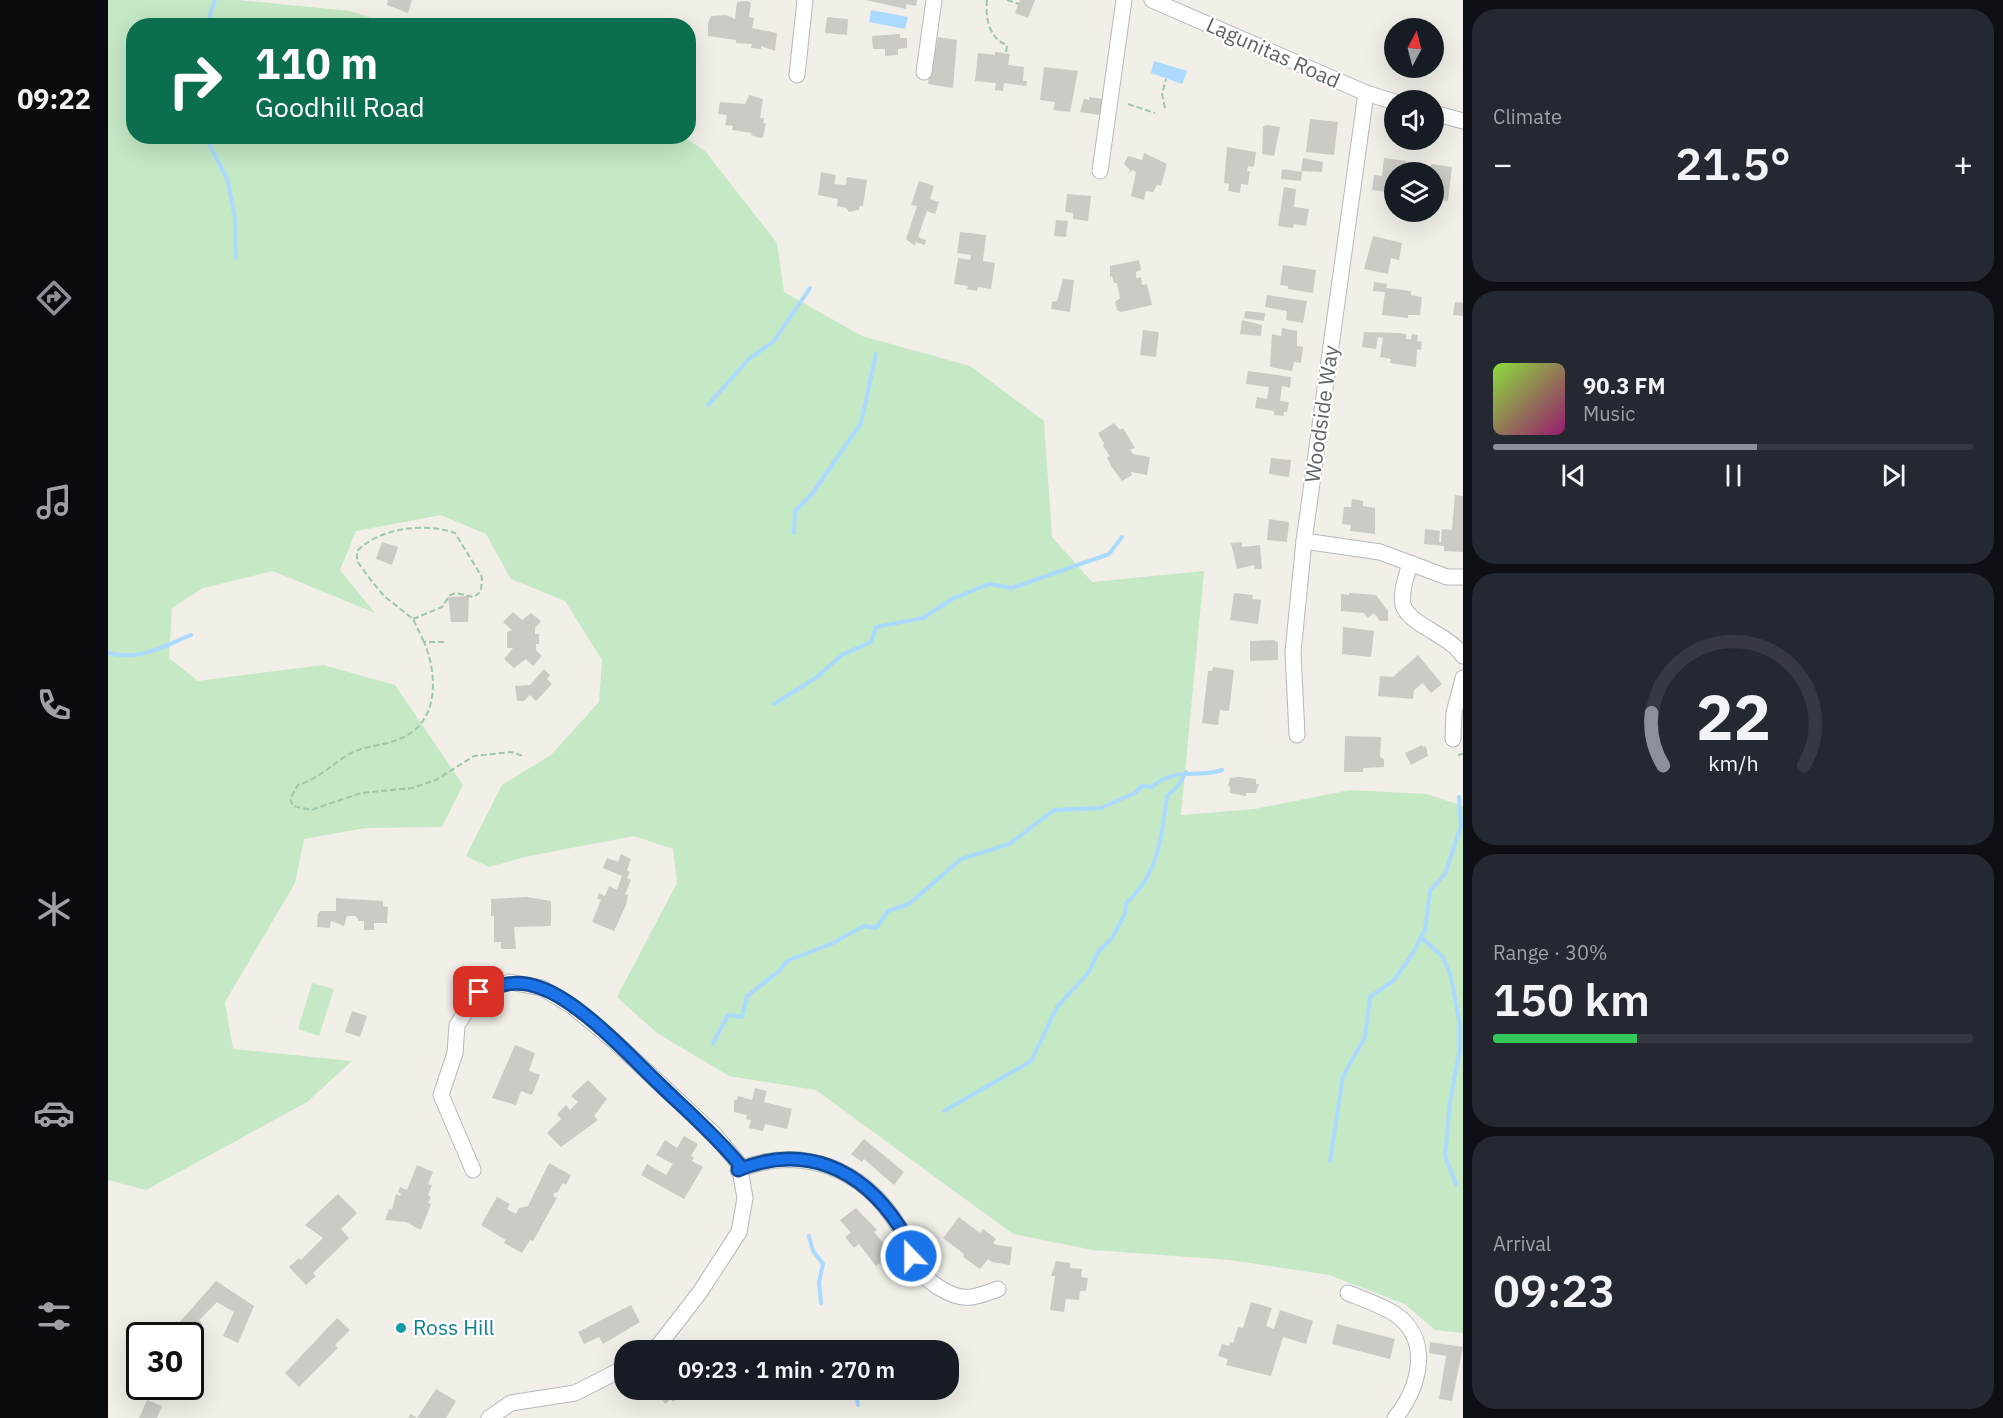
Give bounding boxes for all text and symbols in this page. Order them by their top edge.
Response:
street label: Lagunitas Road [1202,10,1345,94]
north arrow [1384,18,1444,78]
map controls [1384,18,1444,222]
text: 110 m [255,36,378,91]
icon: right [156,42,234,120]
text: 09:22 [17,81,91,116]
text: Goodhill Road [255,89,425,124]
button: sound [1384,90,1444,150]
text: Climate [1493,103,1562,130]
text: 21.5° [1675,134,1791,192]
text: − [1493,142,1513,185]
text: + [1953,142,1973,185]
button: layers [1384,162,1444,222]
icon: directions [33,277,75,319]
street label: Woodside Way [1298,343,1345,484]
text: 90.3 FM [1583,371,1666,400]
text: Music [1583,400,1635,427]
icon: previous [1557,459,1590,492]
icon: pause [1717,459,1750,492]
icon: next [1877,459,1910,492]
icon: music [33,481,75,523]
text: 22 [1696,676,1770,757]
icon: phone [33,684,75,726]
text: km/h [1708,749,1758,777]
icon: climate [33,888,75,930]
text: Range · 30% [1493,939,1608,966]
pin [453,966,504,1017]
text: 150 km [1493,970,1650,1028]
icon: arrive [462,975,495,1008]
icon: car [33,1092,75,1134]
position arrow [879,1224,943,1288]
text: Arrival [1493,1230,1551,1257]
text: 09:23 [1493,1261,1615,1319]
icon: filters [33,1295,75,1337]
place label: Ross Hill [413,1313,495,1341]
marker: Ross Hill [394,1321,408,1335]
speed limit sign: 30 [126,1322,204,1400]
text: 09:23 · 1 min · 270 m [678,1355,895,1384]

